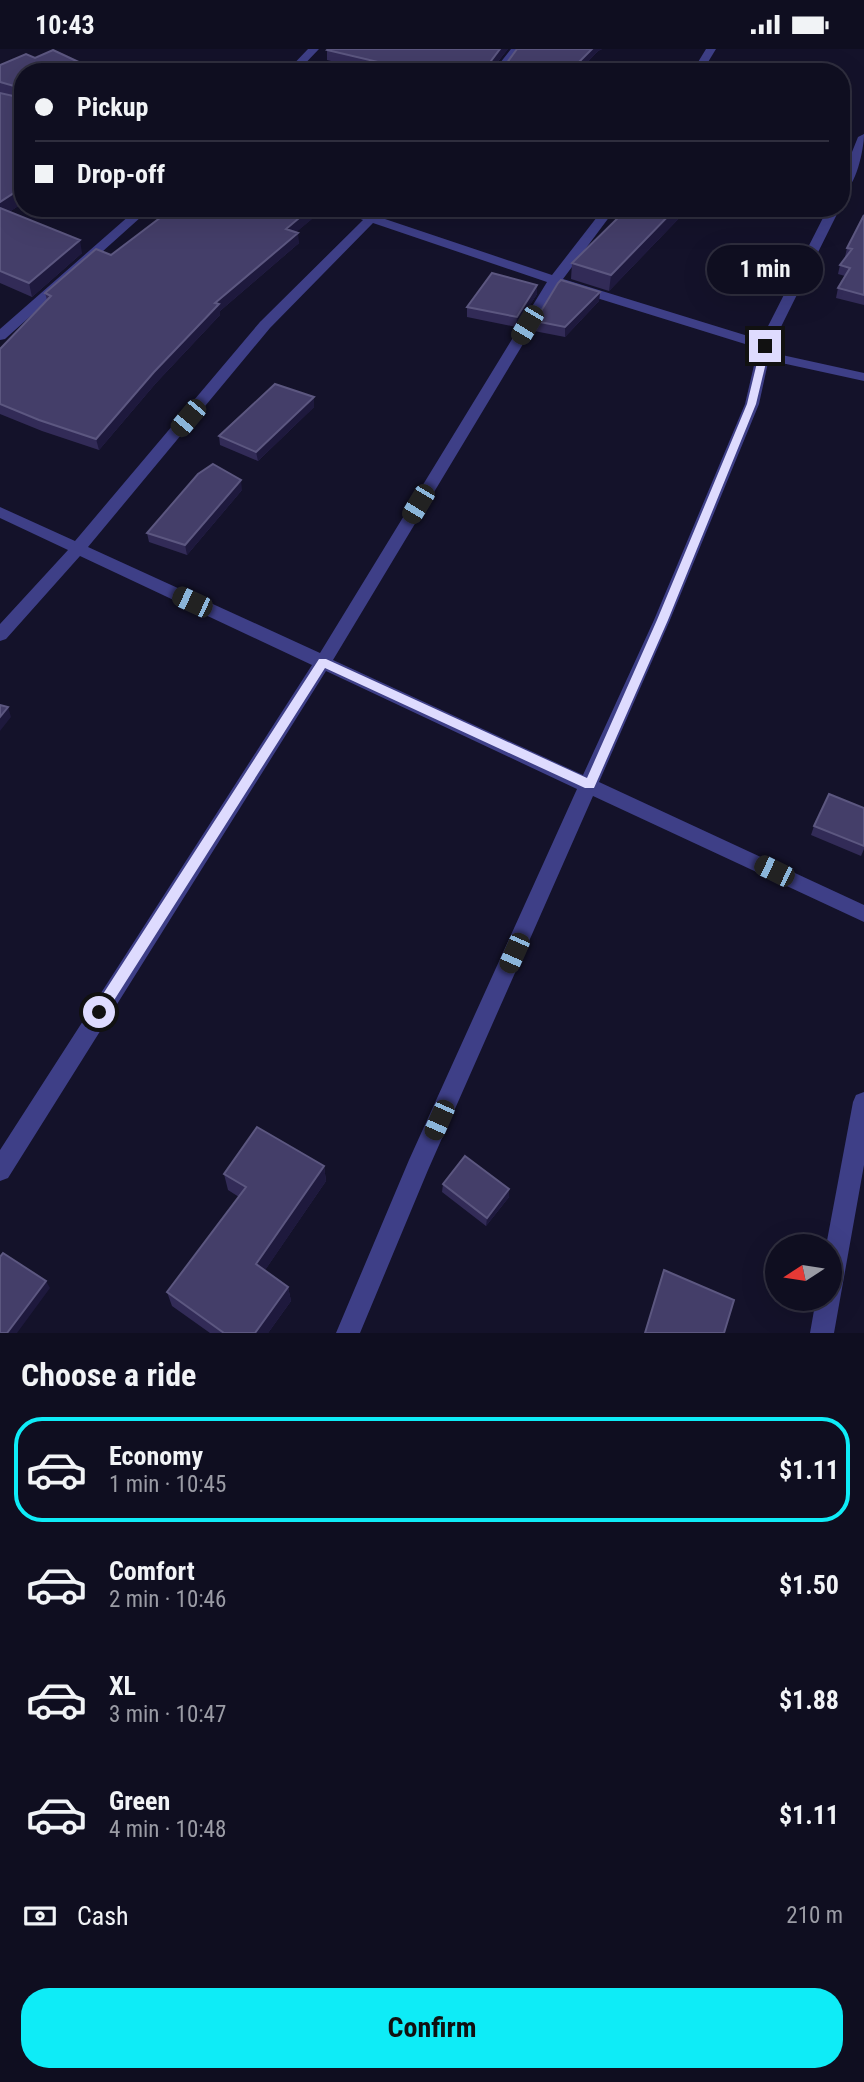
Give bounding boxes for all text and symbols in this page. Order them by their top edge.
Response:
text: 10:43 [35,10,95,40]
text: Pickup [77,92,148,122]
text: Drop-off [77,159,165,189]
callout: 1 min [707,245,823,293]
text: 1 min [739,256,791,283]
car [508,302,547,348]
route end [749,330,781,362]
car [167,395,210,441]
car [399,481,438,527]
car [169,584,216,620]
car [751,852,798,890]
car [496,930,533,976]
route start [83,996,115,1028]
car [421,1097,458,1143]
north arrow [765,1234,842,1311]
map controls [765,1234,842,1311]
text: Choose a ride [21,1356,196,1394]
icon: car [25,1438,88,1501]
text: Economy [109,1441,203,1471]
text: $1.11 [779,1455,839,1485]
text: 1 min · 10:45 [109,1471,226,1498]
icon: car [25,1553,88,1616]
text: Comfort [109,1556,195,1586]
text: $1.50 [779,1570,839,1600]
text: 2 min · 10:46 [109,1586,226,1613]
icon: car [25,1668,88,1731]
text: XL [109,1671,136,1701]
text: $1.88 [779,1685,839,1715]
text: 3 min · 10:47 [109,1701,226,1728]
icon: car [25,1783,88,1846]
text: Green [109,1786,170,1816]
text: $1.11 [779,1800,839,1830]
text: 4 min · 10:48 [109,1816,226,1843]
icon: cash [21,1897,59,1935]
text: Cash [77,1901,129,1931]
text: 210 m [786,1902,843,1929]
button: Confirm [21,1988,843,2068]

